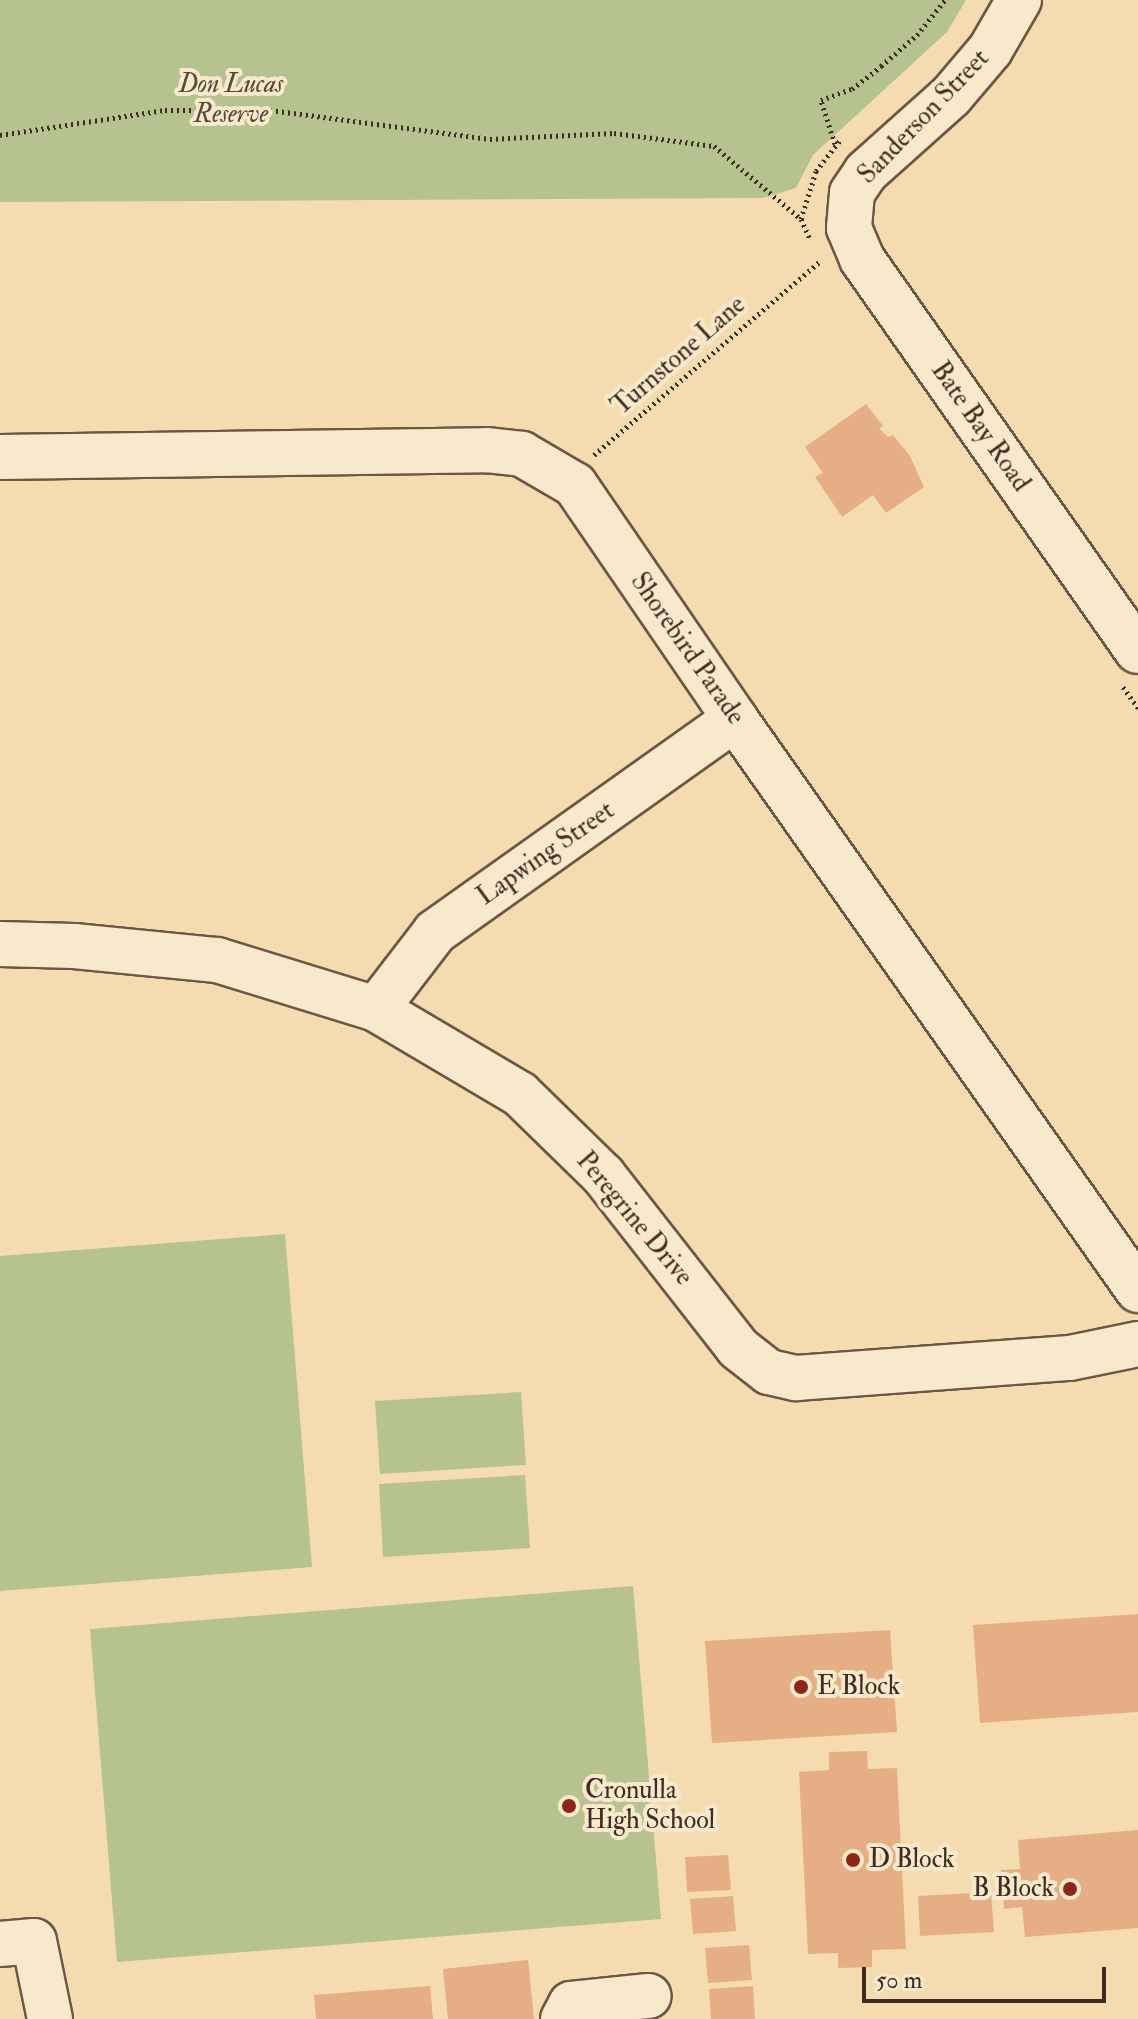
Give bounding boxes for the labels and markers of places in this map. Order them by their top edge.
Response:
place label: E Block [817,1671,900,1703]
marker: E Block [792,1678,810,1696]
place label: Cronulla High School [585,1775,715,1836]
marker: Cronulla High School [560,1797,578,1815]
place label: D Block [869,1844,955,1876]
marker: D Block [844,1851,862,1869]
place label: B Block [973,1873,1054,1905]
marker: B Block [1061,1880,1079,1898]

